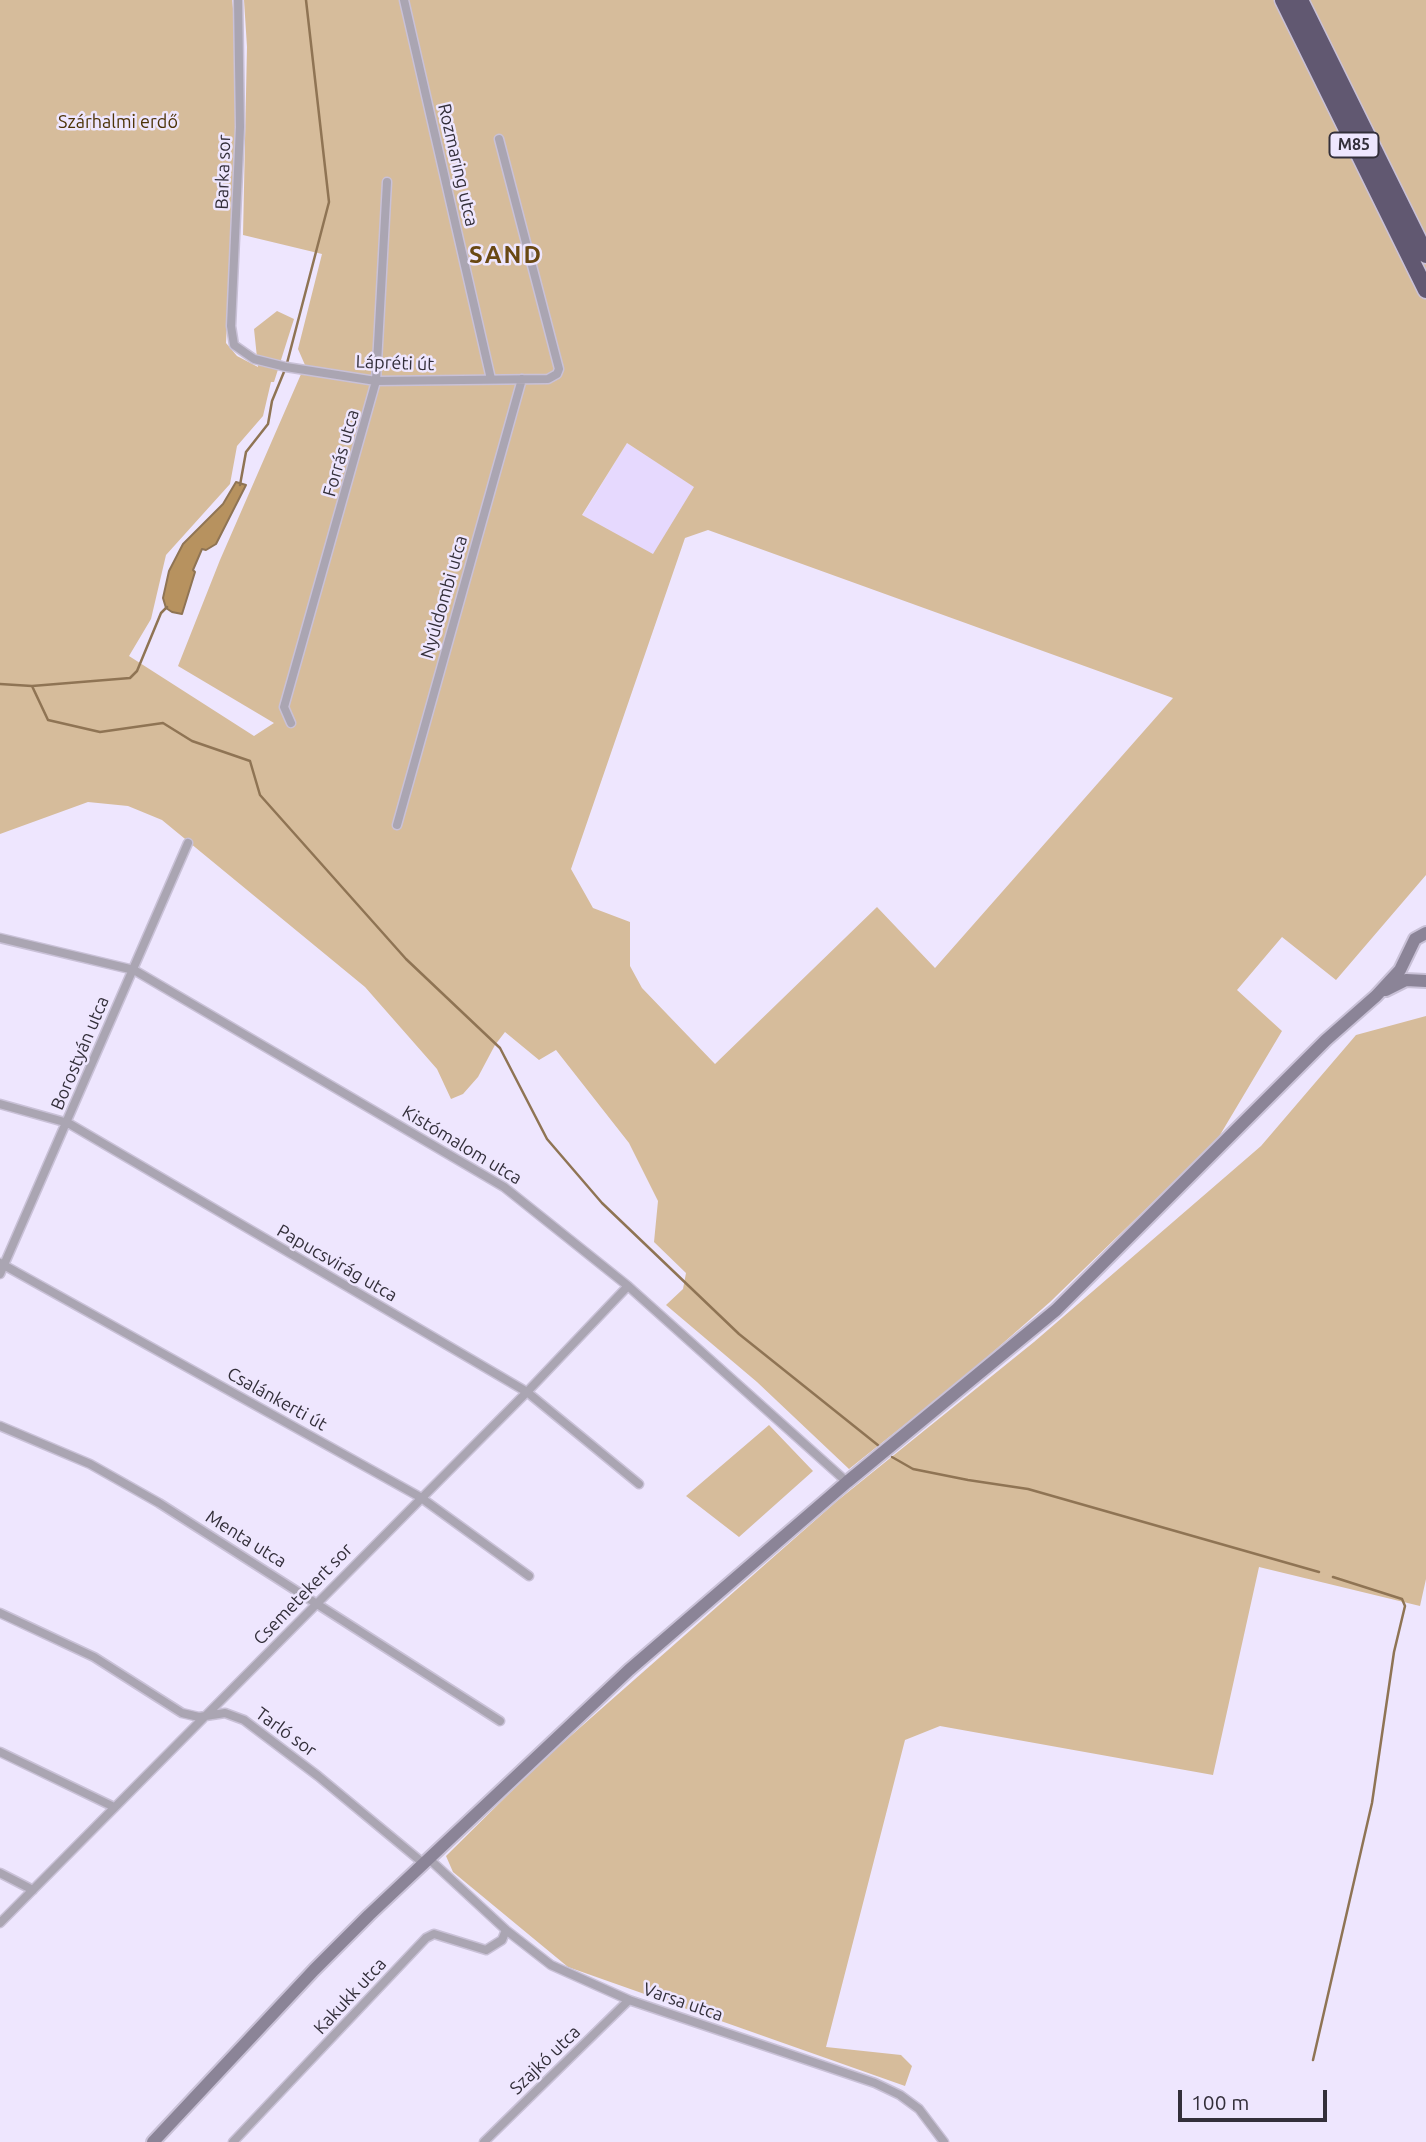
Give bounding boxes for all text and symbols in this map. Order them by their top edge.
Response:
street label: Rozmaring utca [433,101,483,229]
park label: Szárhalmi erdő [58,111,178,133]
road number: M85 [1330,132,1378,158]
street label: Barka sor [211,134,235,210]
district label: SAND [470,241,542,269]
street label: Lápréti út [355,351,435,375]
street label: Forrás utca [318,407,364,499]
street label: Nyúldombi utca [416,533,472,661]
street label: Borostyán utca [46,993,114,1113]
street label: Kistómalom utca [398,1101,526,1189]
street label: Papucsvirág utca [273,1220,401,1306]
street label: Csalánkerti út [223,1363,331,1435]
street label: Menta utca [202,1506,290,1572]
street label: Csemetekert sor [249,1539,357,1649]
street label: Tarló sor [251,1703,321,1761]
street label: Kakukk utca [309,1953,391,2039]
street label: Varsa utca [640,1978,726,2026]
street label: Szajkó utca [505,2021,585,2099]
scale bar [1181,2076,1330,2120]
text: 100 m [1191,2090,1249,2114]

